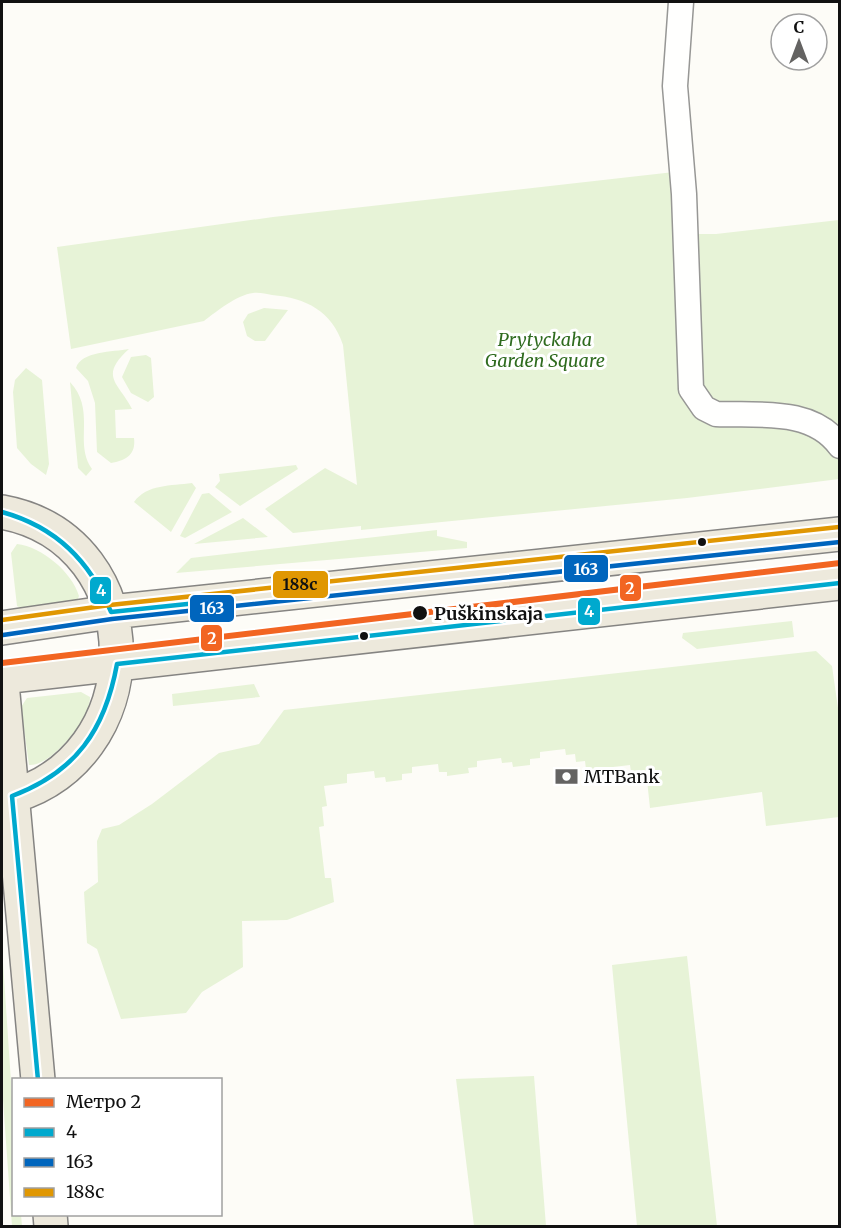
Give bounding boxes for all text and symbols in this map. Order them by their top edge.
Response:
north arrow [769,12,829,72]
text: С [794,17,804,37]
park label: Prytyckaha Garden Square [485,328,605,372]
unlabelled marker [696,536,708,548]
line badge: 163 [563,554,609,583]
text: 163 [574,559,599,579]
line badge: 188с [272,570,329,599]
text: 188с [282,574,318,594]
line badge: 2 [619,574,642,602]
line badge: 4 [89,576,112,605]
text: 2 [625,578,635,598]
text: 4 [96,580,106,600]
line badge: 163 [189,594,235,623]
line badge: 4 [577,597,601,626]
text: 163 [200,598,225,618]
text: 4 [584,601,594,621]
place label: Puškinskaja [434,602,543,625]
marker: Puškinskaja [411,604,429,622]
line badge: 2 [200,624,223,652]
text: 2 [207,628,217,648]
unlabelled marker [358,630,370,642]
bank icon: MTBank [553,763,579,789]
place label: MTBank [584,765,660,788]
legend [12,1078,222,1216]
text: Метро 2 [66,1090,141,1113]
text: 4 [66,1120,77,1143]
text: 163 [66,1150,93,1173]
text: 188с [66,1180,104,1203]

